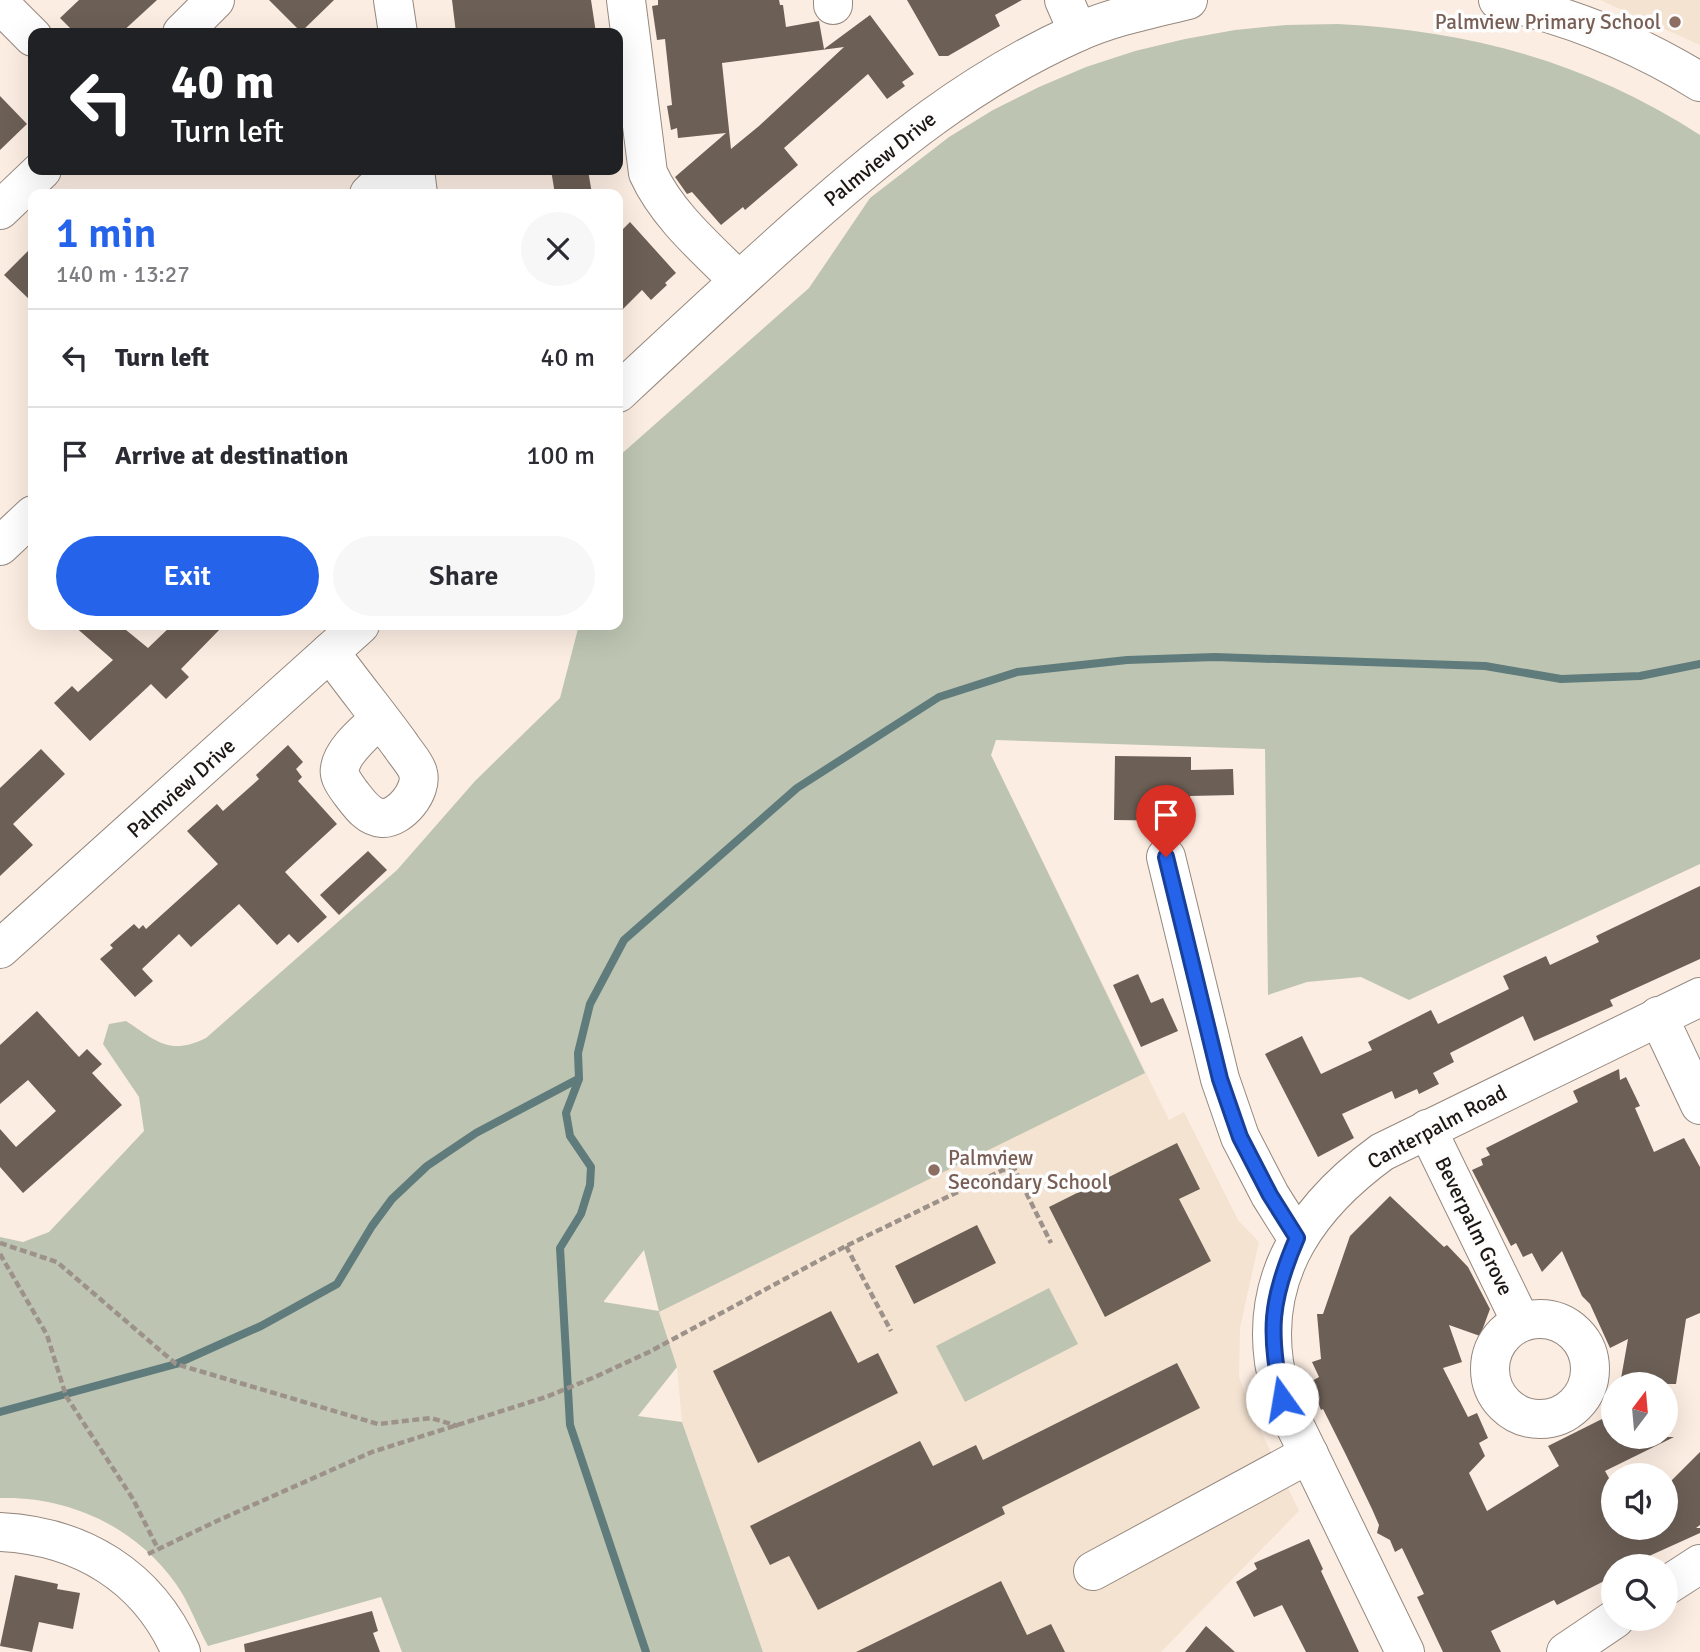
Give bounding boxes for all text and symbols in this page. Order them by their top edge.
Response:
place label: Palmview Primary School [1435,9,1661,35]
marker: Palmview Primary School [1667,14,1683,30]
text: 40 m [171,52,274,112]
icon: left [56,56,147,147]
street label: Palmview Drive [819,106,941,212]
text: Turn left [171,112,284,151]
text: 1 min [56,208,157,259]
button: close [521,212,595,286]
text: 140 m · 13:27 [56,260,190,289]
icon: left [56,339,94,377]
text: Turn left [115,342,209,374]
text: 40 m [540,342,595,374]
icon: arrive [56,437,94,475]
text: Arrive at destination [115,440,348,472]
text: 100 m [526,440,595,472]
button: Exit [56,536,319,616]
button: Share [333,536,595,616]
street label: Palmview Drive [122,733,240,843]
pin [1136,785,1196,857]
icon: arrive [1147,796,1185,834]
street label: Canterpalm Road [1363,1079,1511,1175]
place label: Palmview Secondary School [948,1145,1108,1195]
street label: Beverpalm Grove [1429,1152,1519,1300]
marker: Palmview Secondary School [926,1162,942,1178]
position arrow [1245,1362,1319,1436]
north arrow [1601,1372,1678,1449]
map controls [1601,1372,1678,1631]
button: sound [1601,1463,1678,1540]
button: search [1601,1554,1678,1631]

